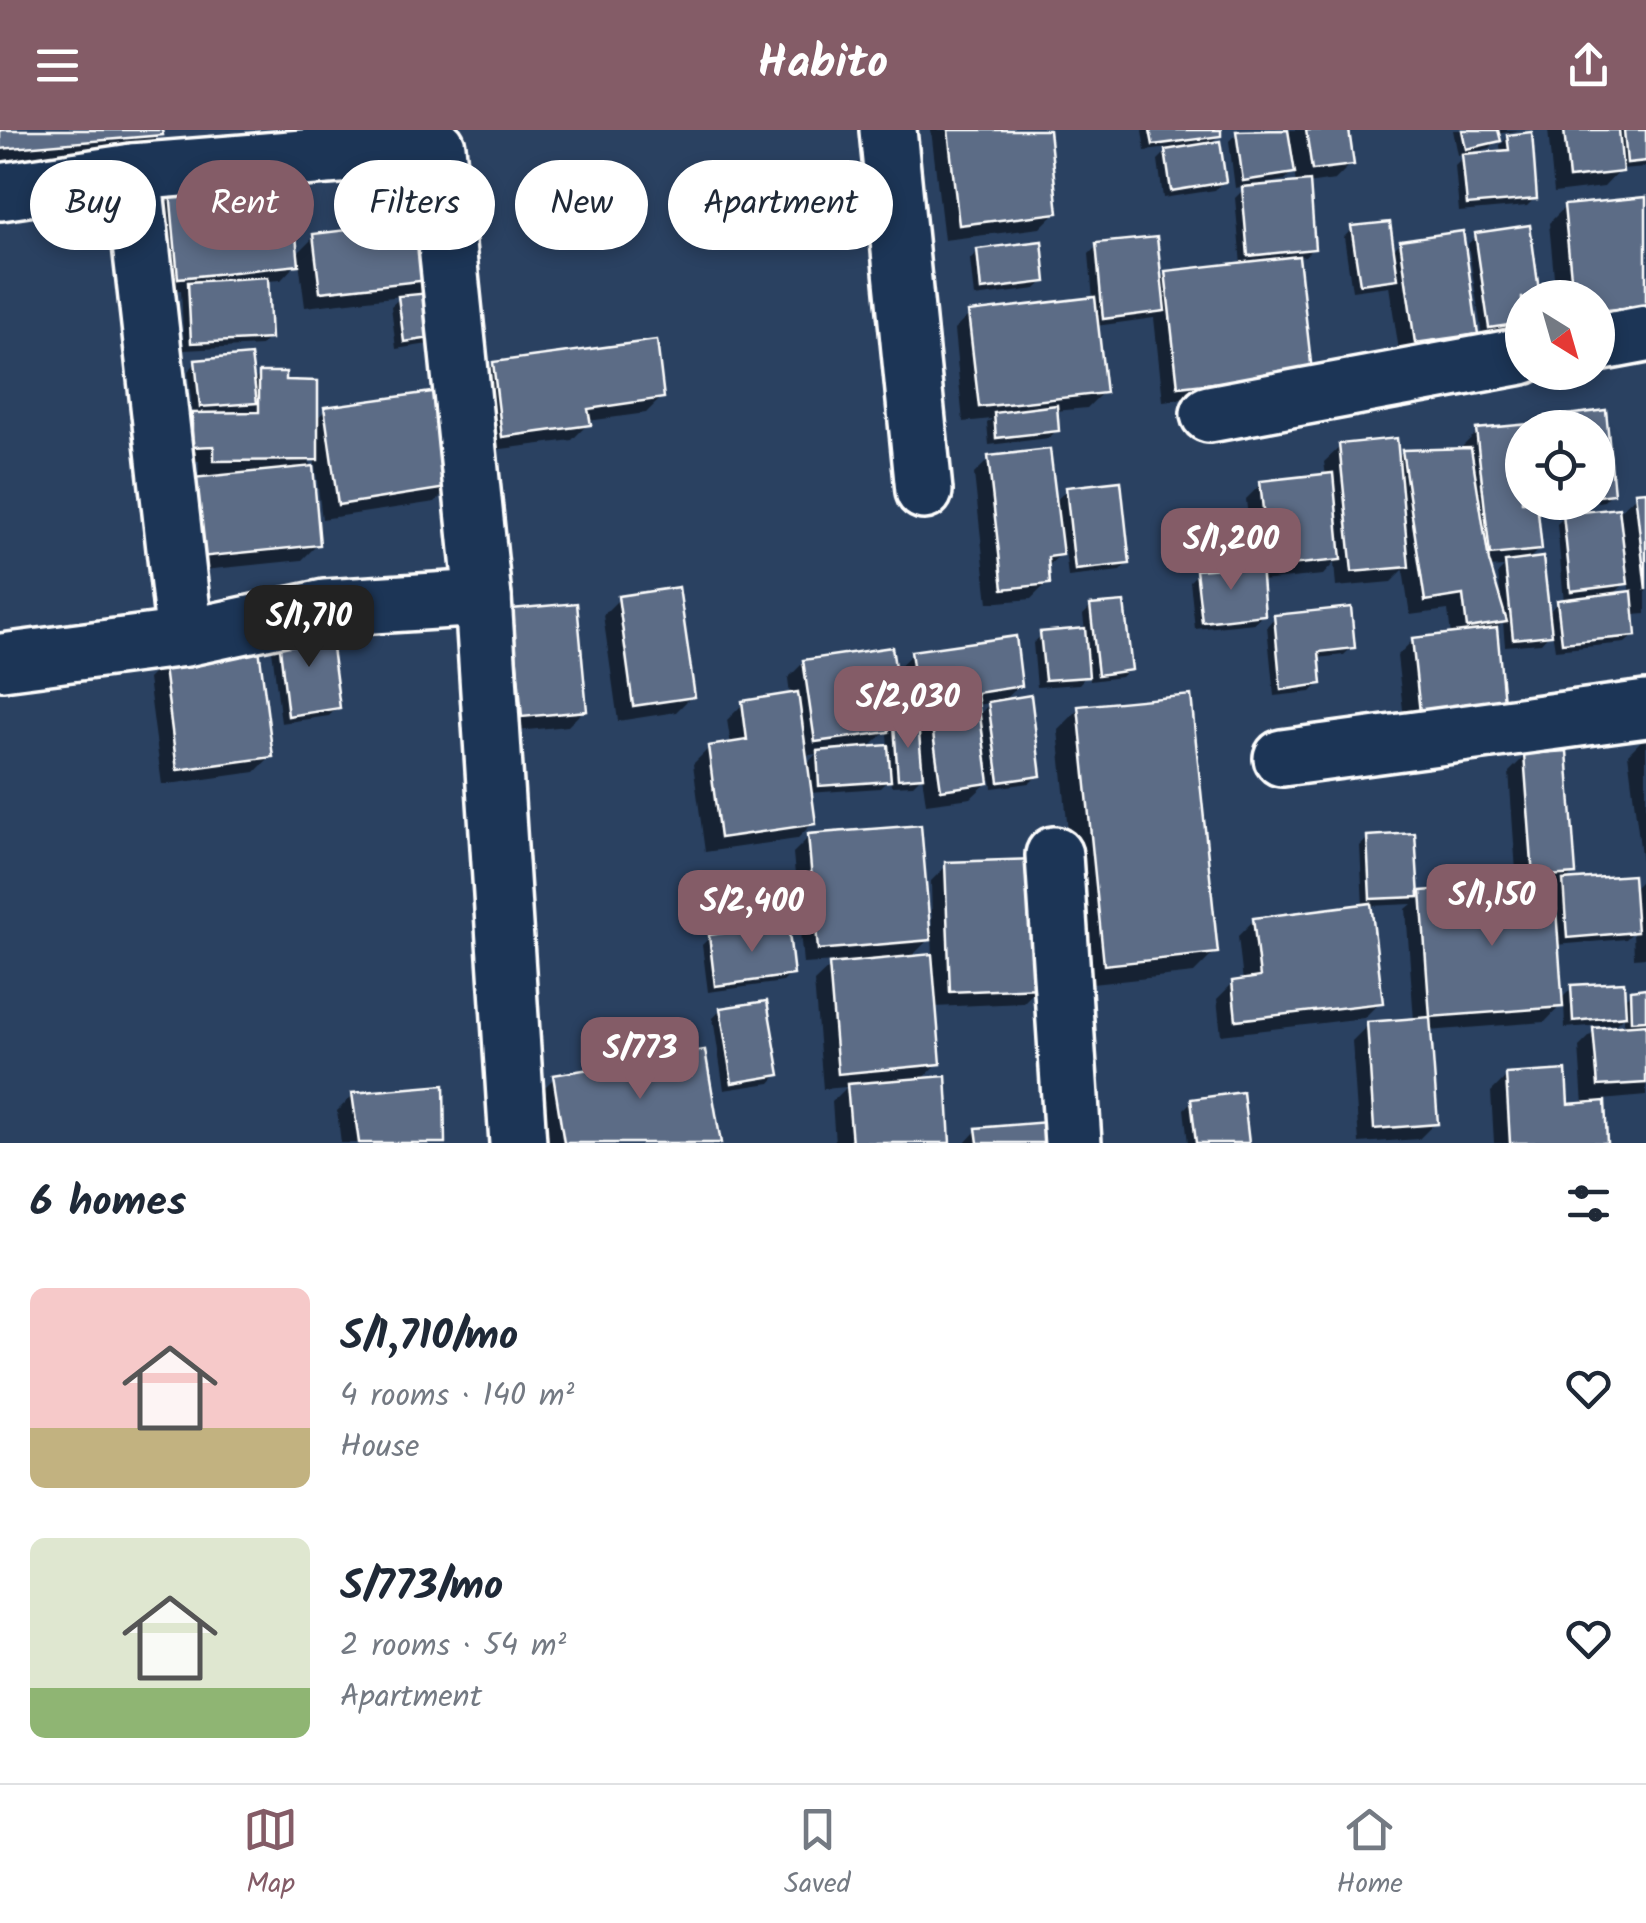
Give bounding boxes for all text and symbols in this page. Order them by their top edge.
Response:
text: Habito [758,29,888,101]
icon: menu [30,38,85,93]
icon: share [1561,38,1616,93]
chip: Buy [30,160,156,250]
chip: Rent [176,160,314,250]
chip: Filters [334,160,495,250]
chip: New [515,160,648,250]
chip: Apartment [668,160,893,250]
north arrow [1505,280,1615,390]
map controls [1505,280,1615,520]
button: locate [1505,410,1615,520]
pin: S/1,200 [1139,508,1323,593]
text: S/1,200 [1183,515,1279,566]
pin: S/1,710 [217,585,401,670]
text: S/1,710 [266,592,352,643]
pin: S/2,030 [816,666,1000,751]
text: S/2,030 [856,673,960,724]
pin: S/1,150 [1400,864,1584,949]
pin: S/2,400 [660,870,844,955]
text: S/1,150 [1448,871,1536,922]
text: S/2,400 [700,877,804,928]
pin: S/773 [570,1017,710,1102]
text: S/773 [603,1024,677,1075]
text: 6 homes [30,1170,186,1237]
icon: filters [1561,1176,1616,1231]
text: S/1,710/mo [340,1304,518,1371]
icon: home [110,1328,230,1448]
icon: heart [1561,1361,1616,1416]
text: 4 rooms · 140 m² [340,1371,574,1422]
text: House [340,1422,419,1473]
text: S/773/mo [340,1554,503,1621]
icon: home [110,1578,230,1698]
icon: heart [1561,1611,1616,1666]
text: 2 rooms · 54 m² [340,1621,566,1672]
text: Apartment [340,1672,482,1723]
tab: Map [243,1802,298,1907]
tab: Saved [784,1802,851,1907]
tab: Home [1337,1802,1403,1907]

